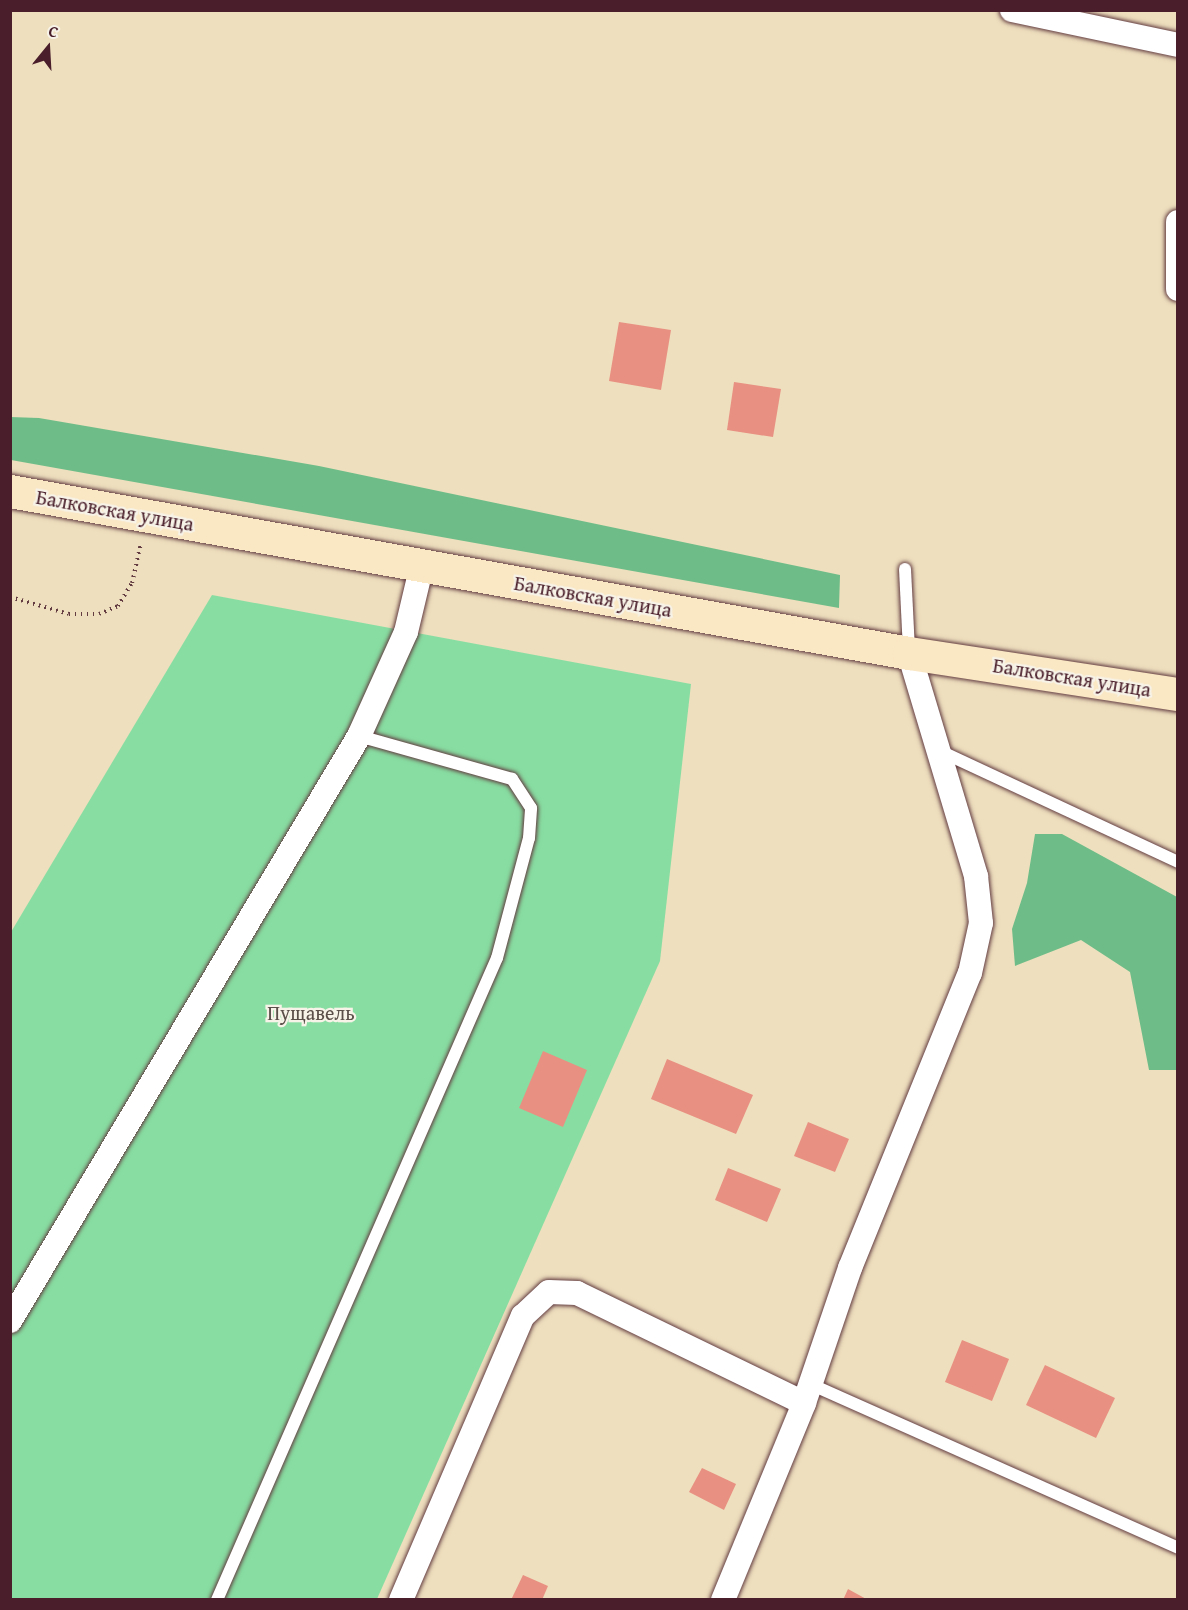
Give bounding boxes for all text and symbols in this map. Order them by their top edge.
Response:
north arrow [18,18,78,78]
text: С [46,18,62,44]
street label: Балковская улица [34,484,196,536]
street label: Балковская улица [512,570,674,622]
street label: Балковская улица [991,653,1153,701]
park label: Пущавель [267,1000,355,1024]

